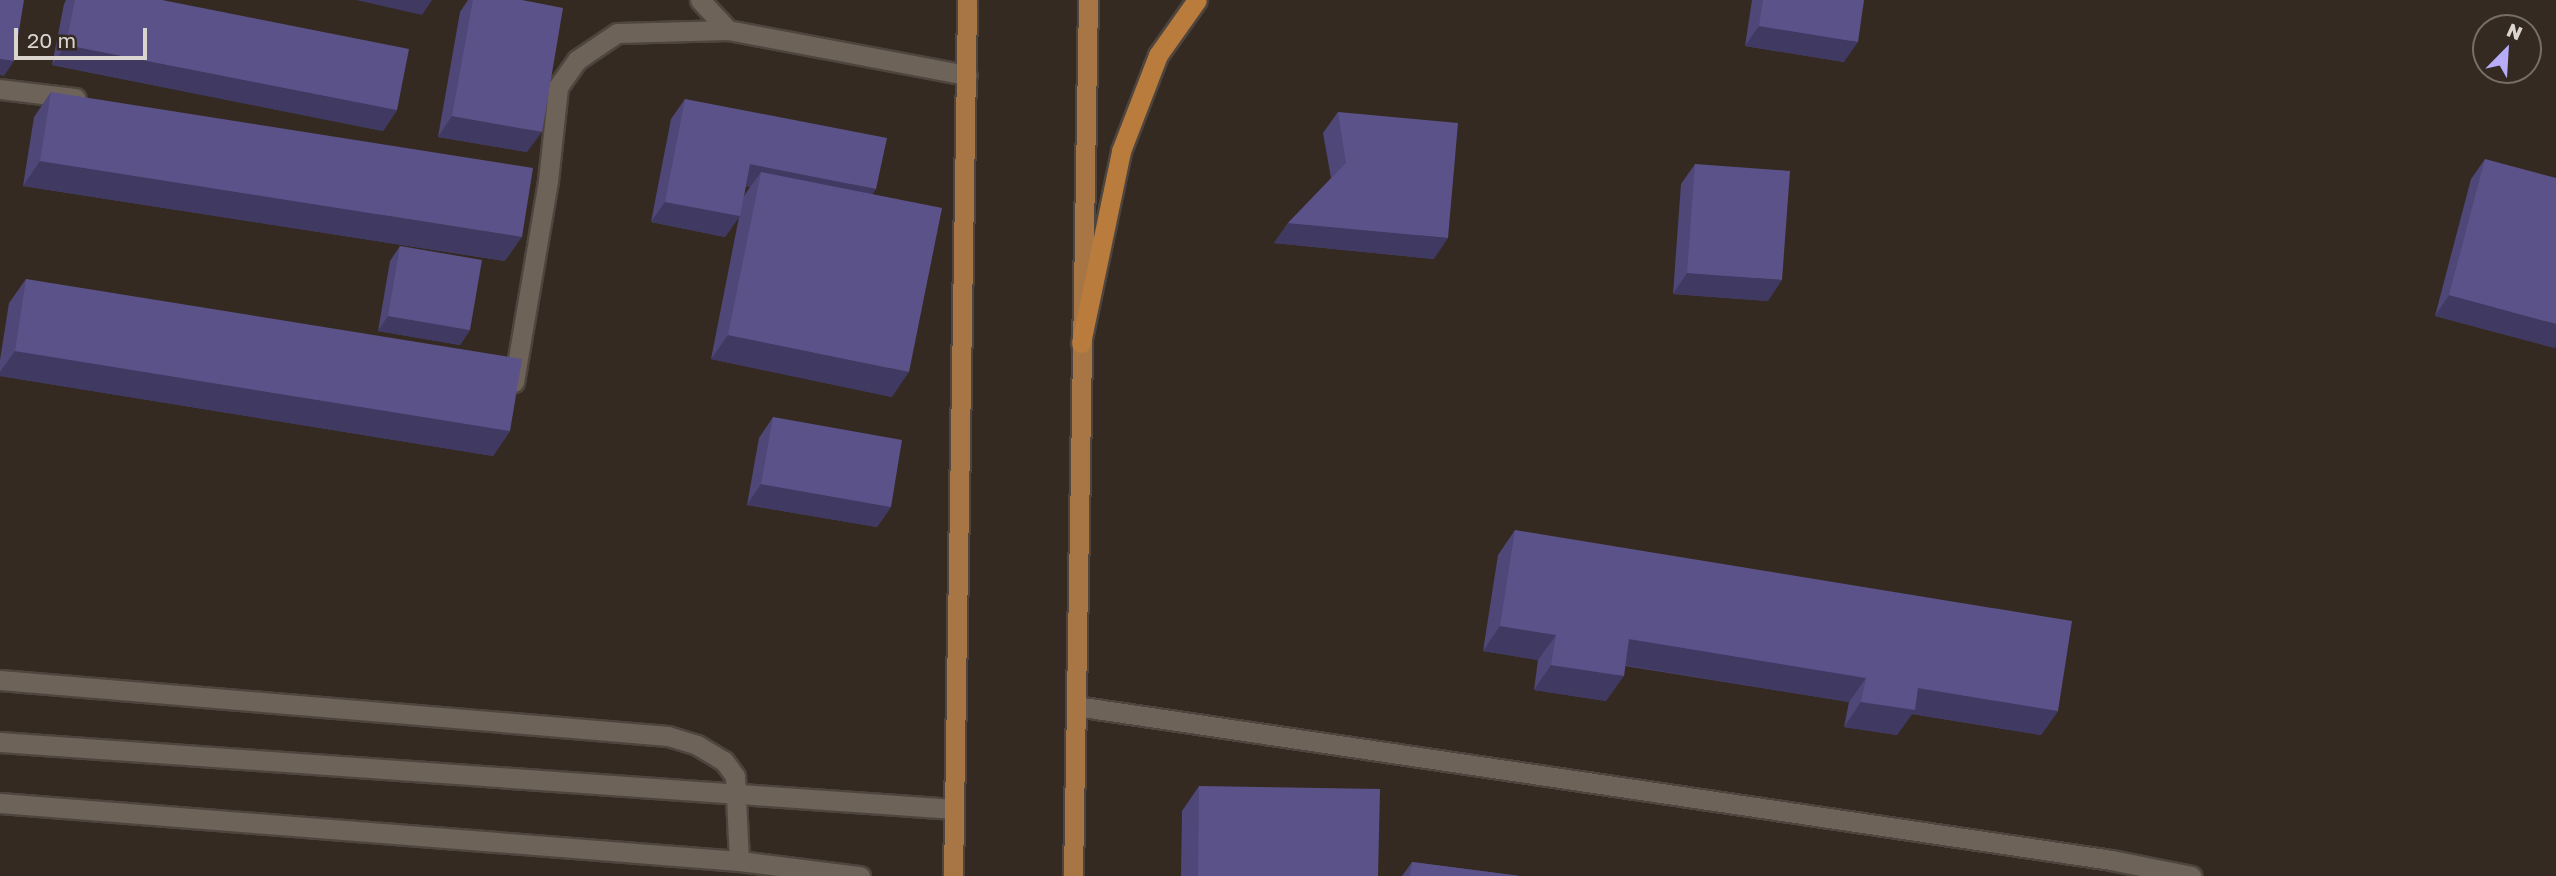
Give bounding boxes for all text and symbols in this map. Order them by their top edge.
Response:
scale bar [18,14,150,58]
north arrow [2472,14,2542,84]
text: N [2504,18,2526,45]
text: 20 m [27,27,76,53]

